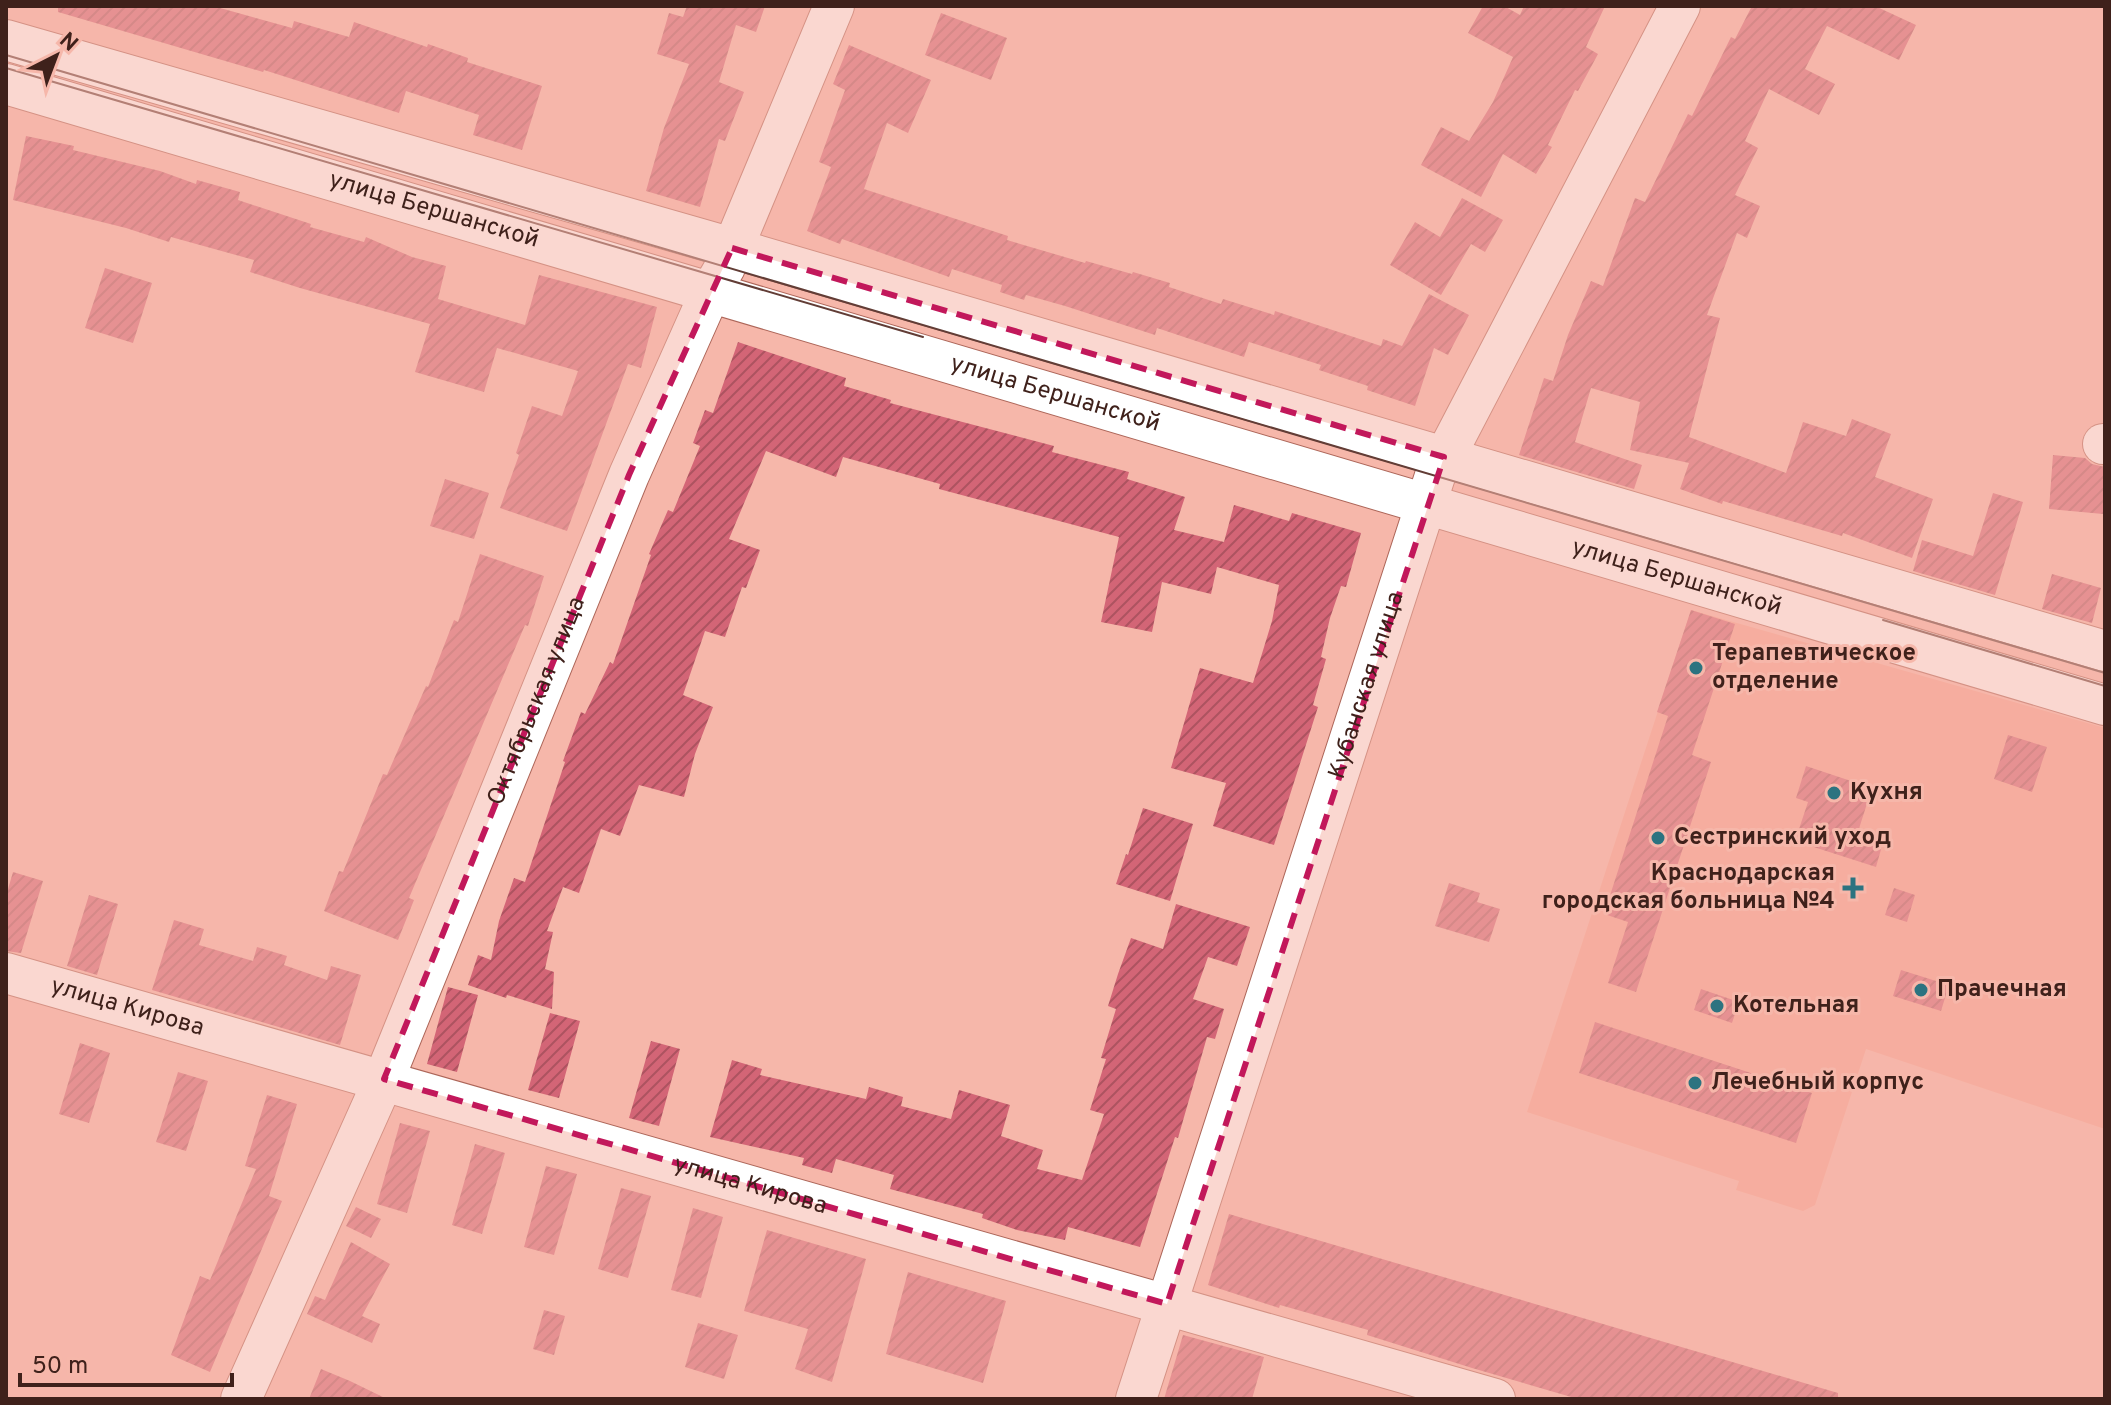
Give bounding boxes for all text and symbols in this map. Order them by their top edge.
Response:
north arrow [16,16,96,96]
text: N [53,28,83,58]
street label: улица Бершанской [325,165,542,256]
street label: улица Бершанской [947,349,1164,440]
street label: улица Бершанской [1568,533,1785,623]
street label: Кубанская улица [1323,588,1411,783]
street label: Октябрьская улица [481,593,593,810]
place label: Терапевтическое отделение [1712,639,1916,697]
marker: Терапевтическое отделение [1687,659,1705,677]
place label: Кухня [1850,778,1923,808]
marker: Кухня [1825,784,1843,802]
place label: Сестринский уход [1674,823,1891,853]
marker: Сестринский уход [1649,829,1667,847]
place label: Краснодарская городская больница №4 [1542,859,1835,917]
marker: Краснодарская городская больница №4 [1842,877,1864,899]
street label: улица Кирова [47,971,207,1044]
place label: Прачечная [1937,975,2067,1005]
marker: Прачечная [1912,981,1930,999]
place label: Котельная [1733,991,1859,1021]
marker: Котельная [1708,997,1726,1015]
place label: Лечебный корпус [1711,1068,1924,1098]
marker: Лечебный корпус [1686,1074,1704,1092]
street label: улица Кирова [670,1150,830,1222]
scale bar [20,1337,232,1387]
text: 50 m [32,1352,88,1382]

